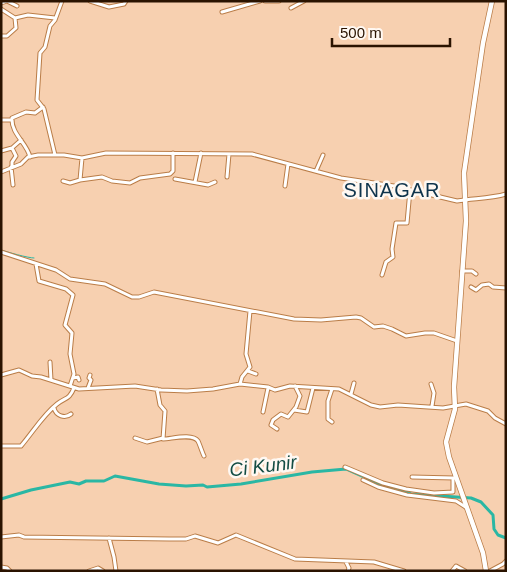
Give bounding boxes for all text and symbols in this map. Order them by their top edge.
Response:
scale bar [332,15,450,47]
text: 500 m [340,24,382,41]
district label: SINAGAR [343,179,441,201]
water label: Ci Kunir [228,451,298,481]

